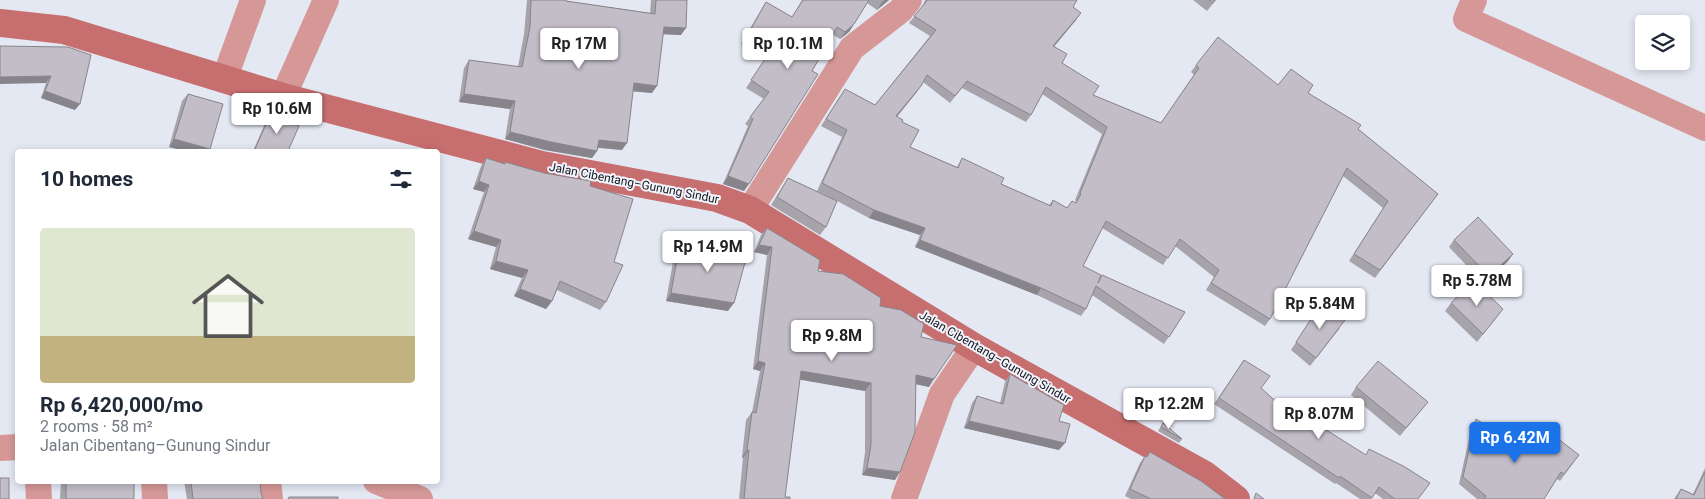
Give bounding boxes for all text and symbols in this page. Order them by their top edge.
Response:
map controls [1635,15,1690,70]
button: layers [1635,15,1690,70]
pin: Rp 17M [538,28,620,70]
pin: Rp 10.1M [736,28,840,70]
text: Rp 17M [551,34,607,53]
text: Rp 10.1M [753,34,823,53]
pin: Rp 10.6M [225,92,329,135]
text: Rp 10.6M [242,99,312,118]
street label: Jalan Cibentang–Gunung Sindur [548,160,720,206]
icon: filters [387,165,415,193]
text: 10 homes [40,167,133,191]
pin: Rp 14.9M [656,230,760,273]
text: Rp 14.9M [673,237,743,256]
icon: home [183,261,273,351]
pin: Rp 5.78M [1425,264,1529,307]
text: Rp 5.78M [1442,271,1512,290]
pin: Rp 5.84M [1268,288,1372,330]
text: Rp 5.84M [1285,294,1355,313]
street label: Jalan Cibentang–Gunung Sindur [917,308,1073,406]
pin: Rp 9.8M [786,320,878,362]
text: Rp 9.8M [802,326,862,345]
pin: Rp 12.2M [1117,388,1221,430]
text: Rp 6,420,000/mo [40,393,203,417]
text: Rp 12.2M [1134,394,1204,413]
pin: Rp 8.07M [1267,398,1371,440]
text: Rp 8.07M [1284,404,1354,423]
text: 2 rooms · 58 m² [40,417,153,436]
pin: Rp 6.42M [1463,422,1567,464]
text: Rp 6.42M [1480,428,1550,447]
text: Jalan Cibentang–Gunung Sindur [40,436,270,455]

